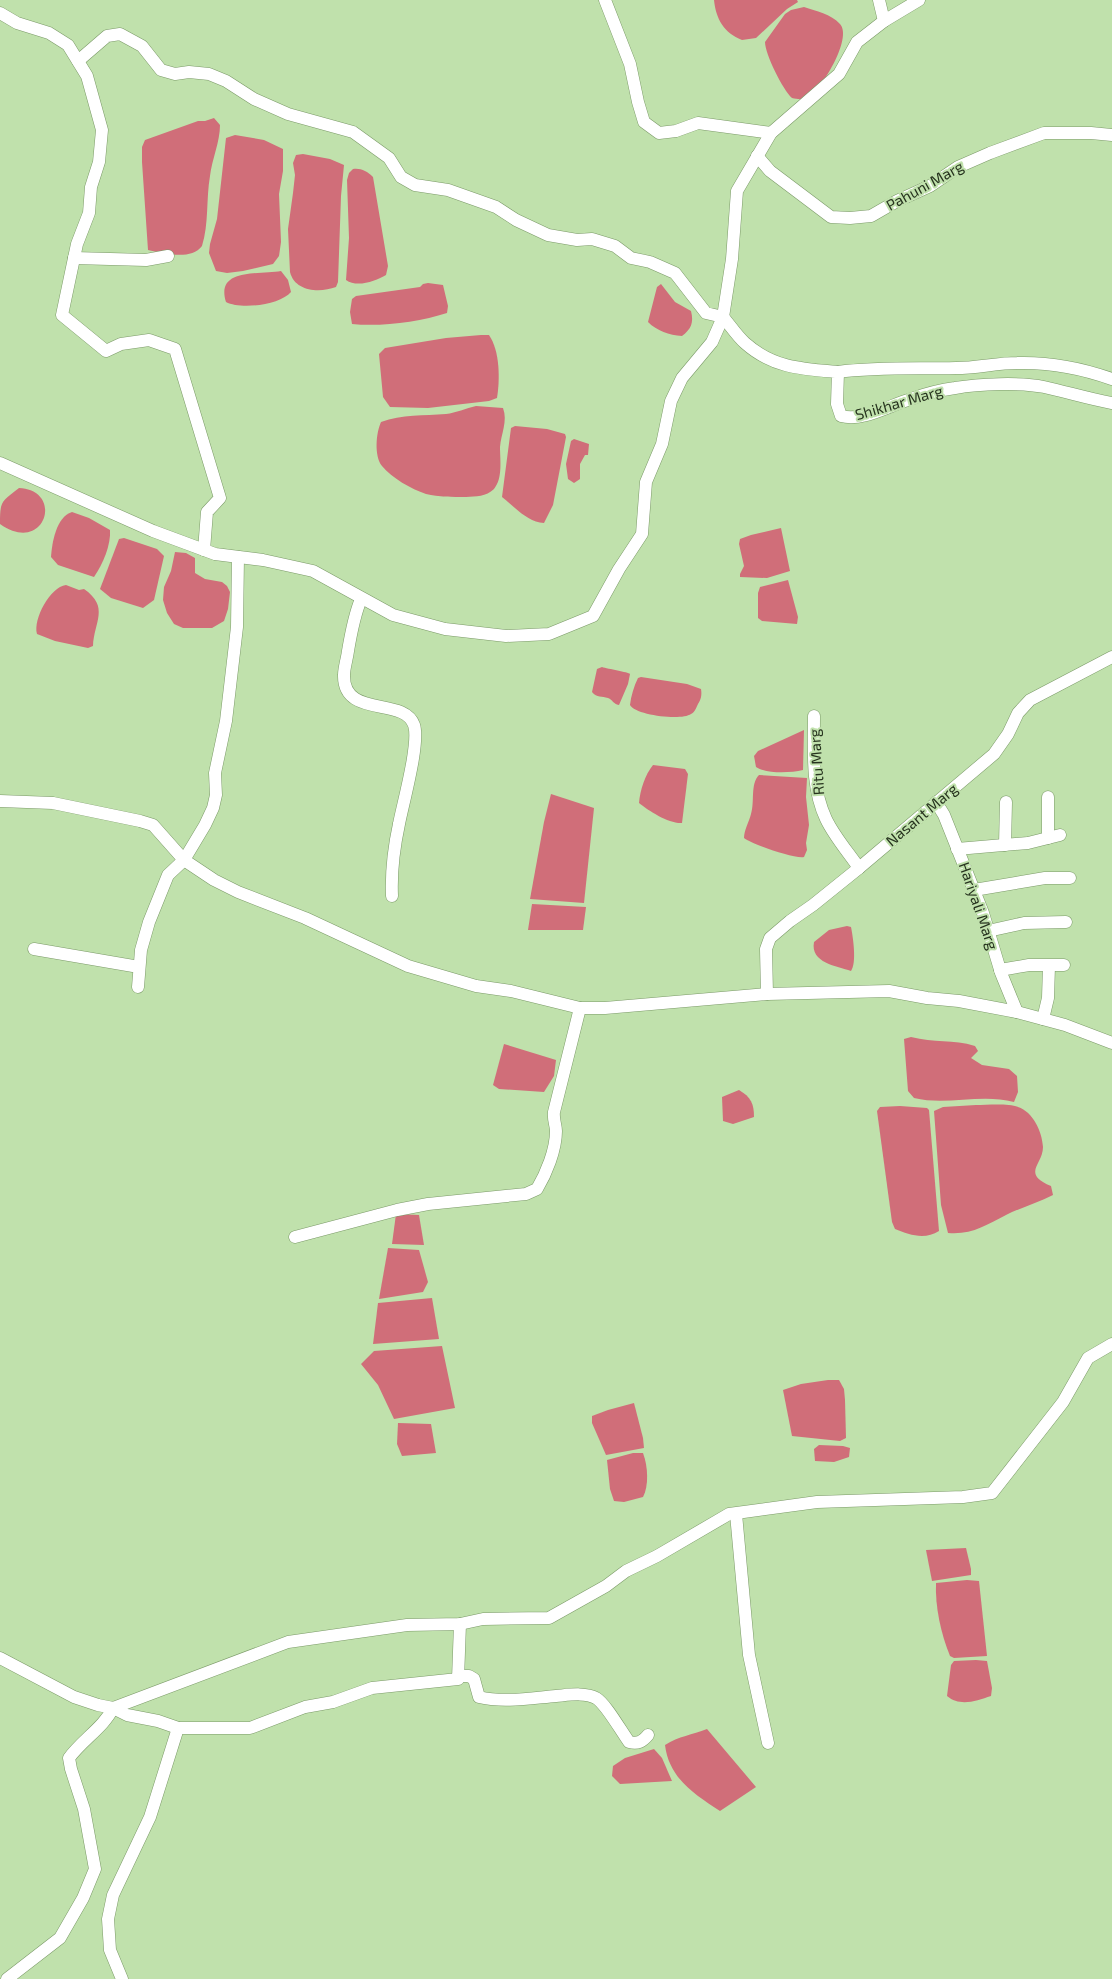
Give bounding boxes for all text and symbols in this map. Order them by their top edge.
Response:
street label: Pahuni Marg [883,156,967,214]
street label: Shikhar Marg [853,381,945,423]
street label: Ritu Marg [805,728,827,796]
street label: Nasant Marg [882,779,961,849]
street label: Hariyali Marg [956,860,1003,952]

